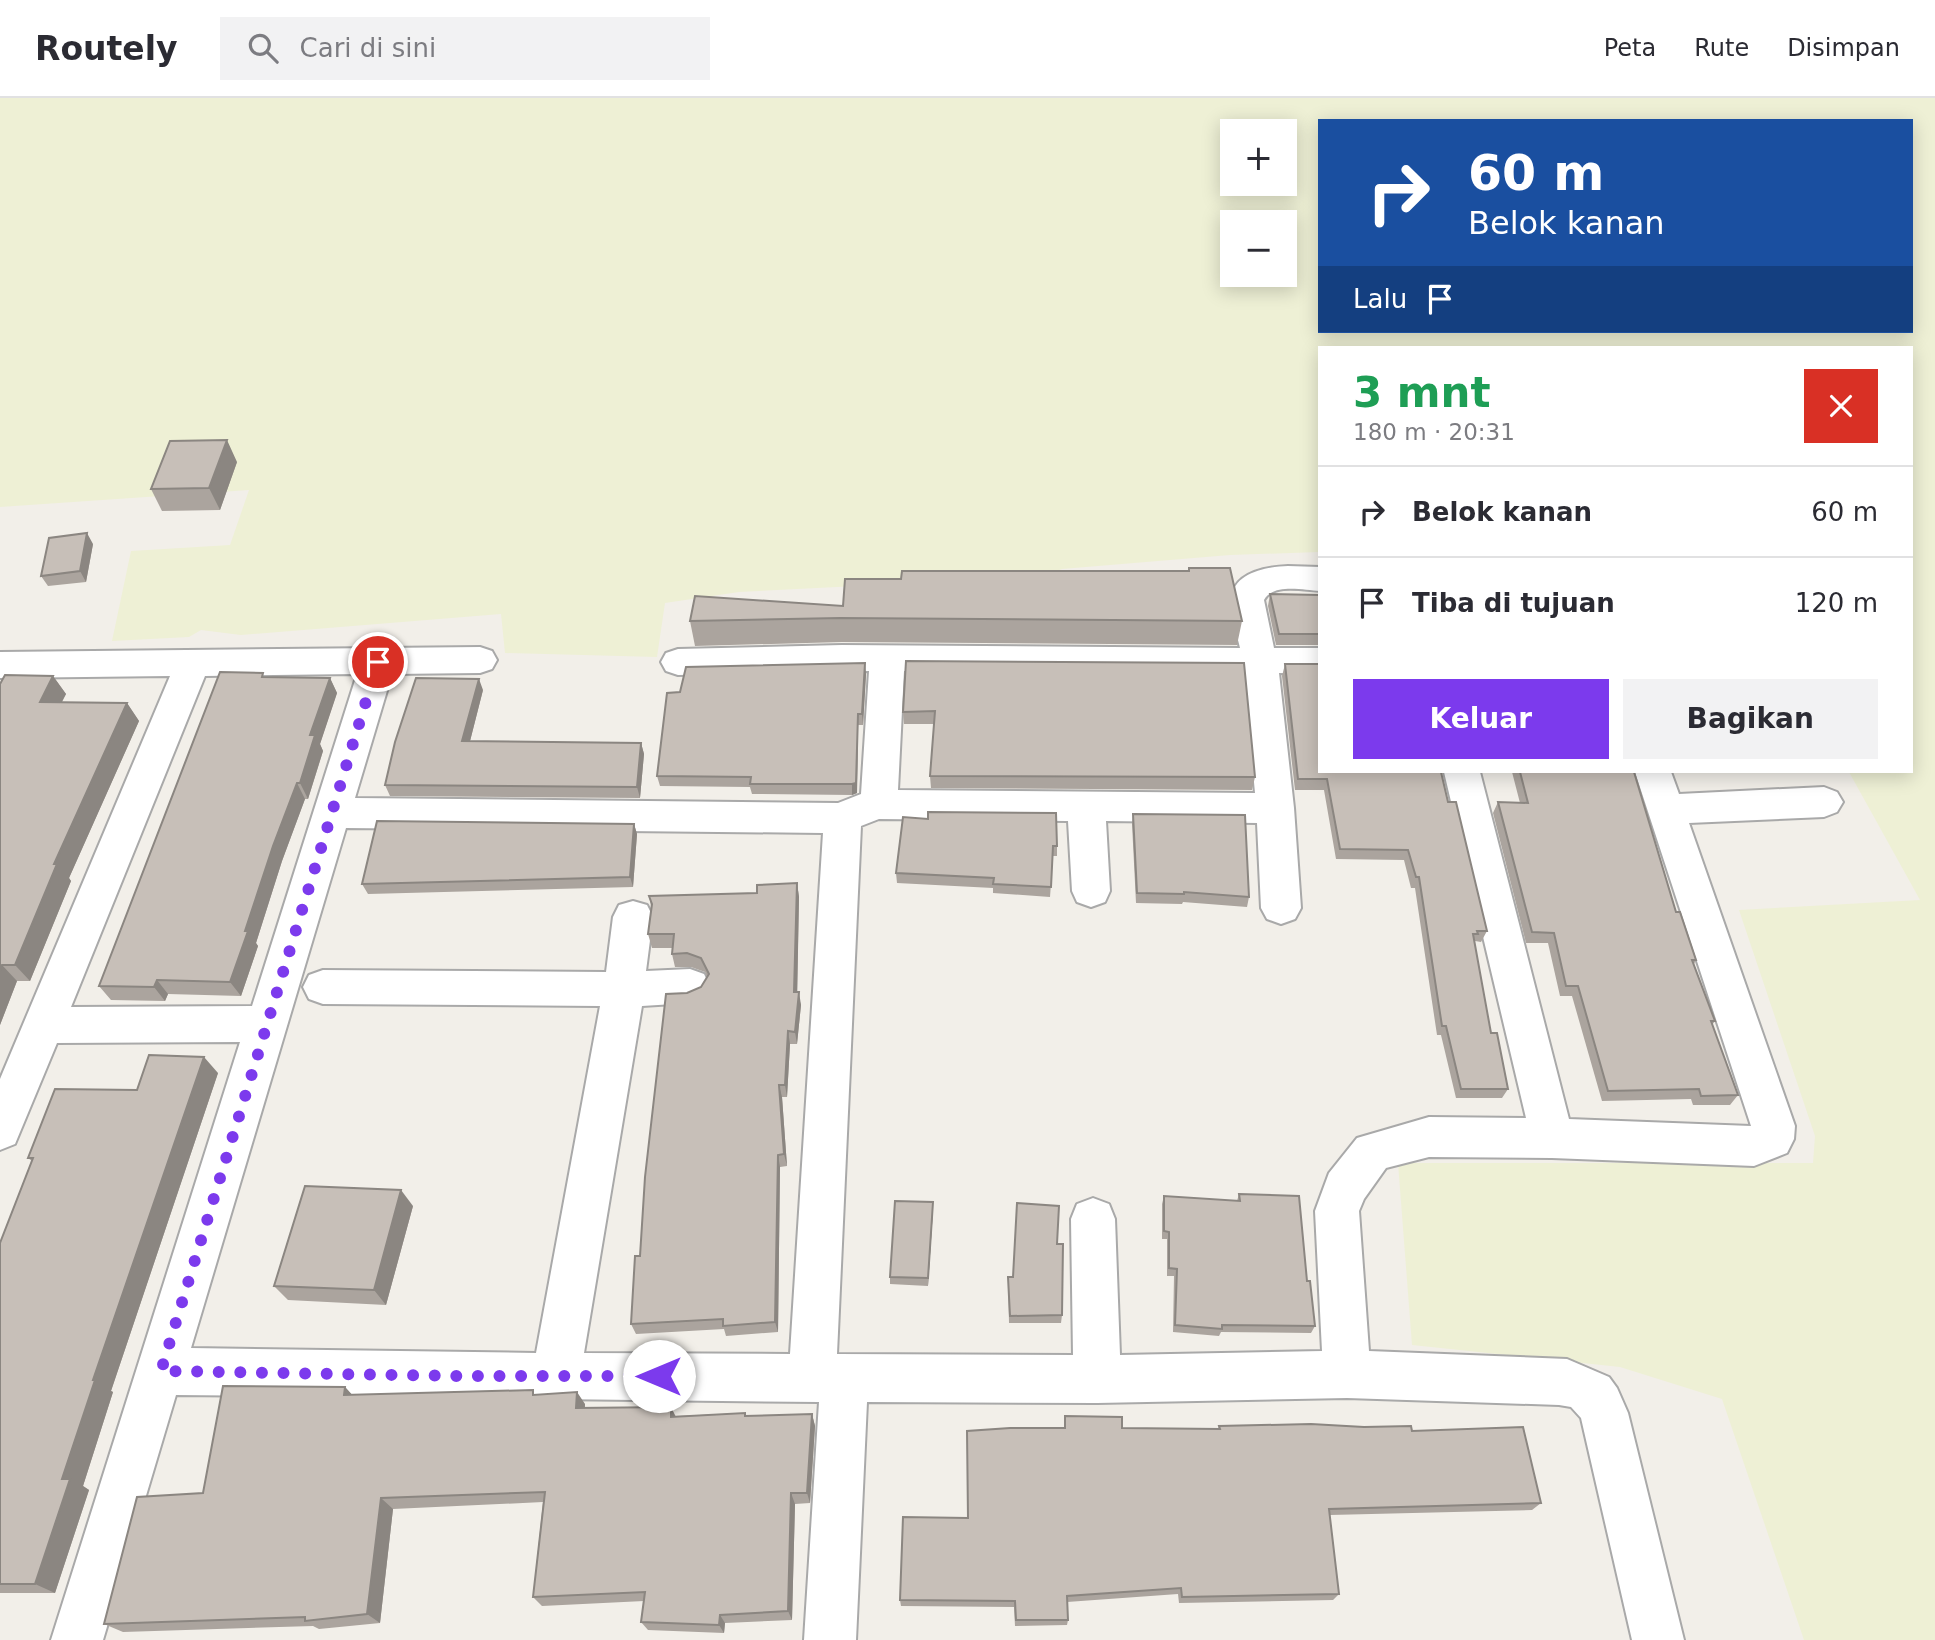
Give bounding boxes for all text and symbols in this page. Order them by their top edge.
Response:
search box [220,17,710,80]
text: Routely [35,29,178,68]
icon: search [244,29,282,67]
text: Cari di sini [300,33,436,63]
text: Peta [1604,34,1656,62]
text: Rute [1694,34,1749,62]
text: Disimpan [1787,34,1900,62]
map controls [1220,119,1297,287]
button: + [1220,119,1297,196]
text: 60 m [1468,145,1604,202]
icon: right [1353,147,1444,238]
text: Belok kanan [1468,204,1665,242]
button: − [1220,210,1297,287]
icon: arrive [1421,280,1459,318]
text: Lalu [1353,284,1407,314]
text: 3 mnt [1353,368,1491,417]
button: close [1804,369,1878,443]
text: 180 m · 20:31 [1353,419,1515,445]
icon: right [1353,493,1391,531]
text: Belok kanan [1412,497,1592,527]
text: 60 m [1811,497,1878,527]
icon: arrive [1353,584,1391,622]
text: Tiba di tujuan [1412,588,1615,618]
text: 120 m [1795,588,1878,618]
pin [348,632,408,692]
icon: arrive [359,643,397,681]
button: Keluar [1353,679,1609,759]
button: Bagikan [1623,679,1878,759]
position arrow [622,1339,696,1413]

